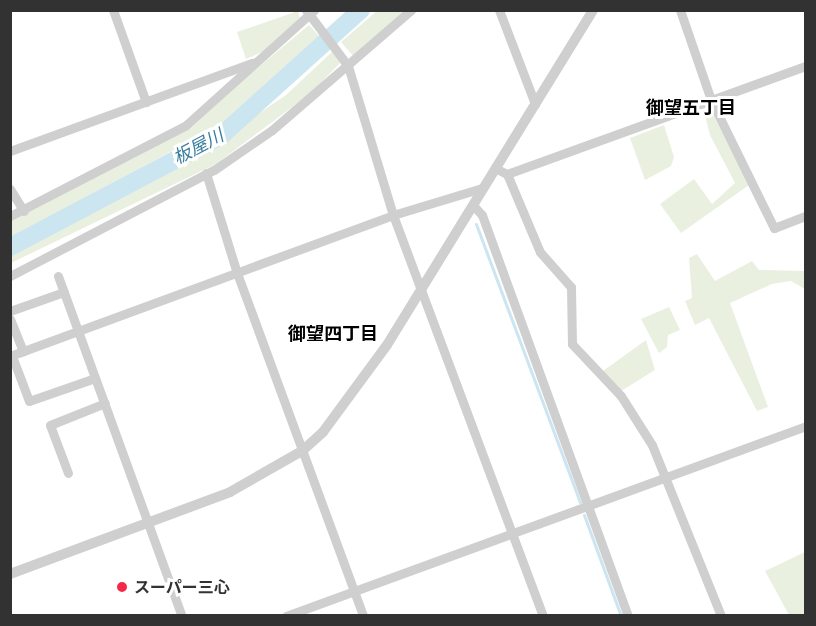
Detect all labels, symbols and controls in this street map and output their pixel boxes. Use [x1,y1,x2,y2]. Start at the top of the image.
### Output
district label: 御望五丁目 [646,96,736,118]
water label: 板屋川 [169,124,227,168]
district label: 御望四丁目 [288,322,378,344]
place label: スーパー三心 [134,577,230,597]
marker: スーパー三心 [115,580,129,594]

